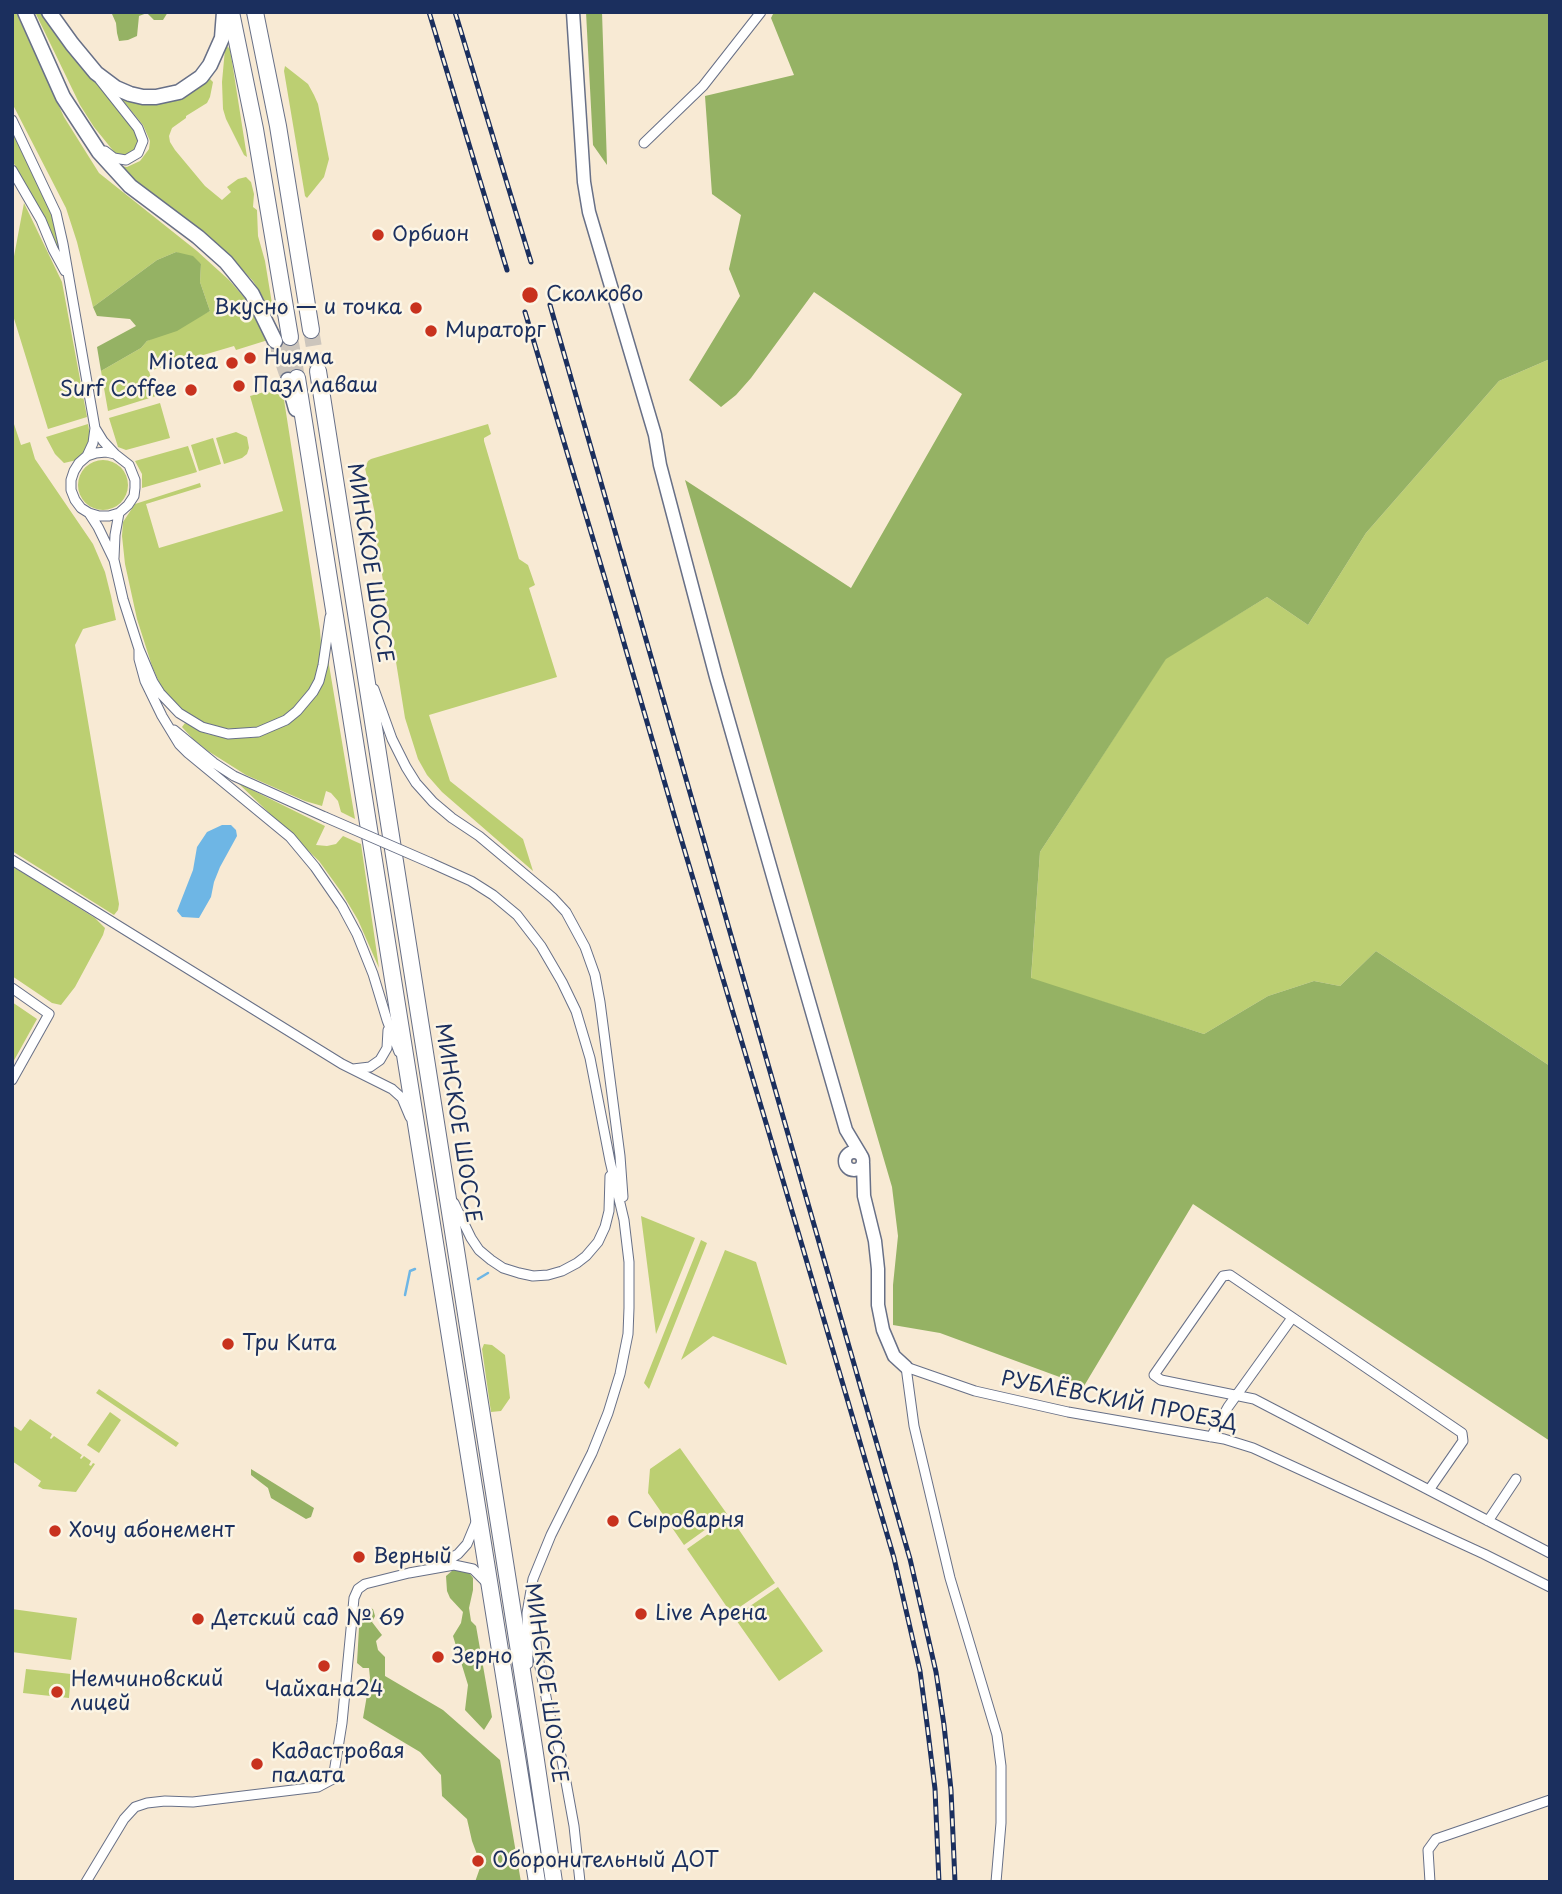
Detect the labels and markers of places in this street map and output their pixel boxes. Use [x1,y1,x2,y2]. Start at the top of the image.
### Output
place label: Орбион [392,222,469,248]
marker: Орбион [370,227,386,243]
place label: Сколково [546,282,643,308]
marker: Сколково [520,285,540,305]
place label: Вкусно — и точка [214,295,402,321]
marker: Вкусно — и точка [408,300,424,316]
place label: Мираторг [445,318,546,344]
marker: Мираторг [423,323,439,339]
place label: Нияма [264,345,333,371]
place label: Miotea [148,350,218,376]
marker: Нияма [242,350,258,366]
marker: Miotea [224,355,240,371]
place label: Пазл лаваш [253,373,378,399]
place label: Surf Coffee [60,377,177,403]
marker: Пазл лаваш [231,378,247,394]
marker: Surf Coffee [183,382,199,398]
place label: Три Кита [242,1331,336,1357]
marker: Три Кита [220,1336,236,1352]
place label: Сыроварня [627,1508,745,1534]
marker: Сыроварня [605,1513,621,1529]
place label: Хочу абонемент [69,1518,235,1544]
marker: Хочу абонемент [47,1523,63,1539]
place label: Верный [373,1544,452,1570]
marker: Верный [351,1549,367,1565]
place label: Live Арена [655,1601,767,1627]
place label: Детский сад № 69 [212,1606,405,1632]
marker: Live Арена [633,1606,649,1622]
marker: Детский сад № 69 [190,1611,206,1627]
place label: Зерно [452,1644,512,1670]
marker: Зерно [430,1649,446,1665]
marker: Чайхана24 [316,1658,332,1674]
place label: Немчиновский лицей [71,1667,223,1717]
place label: Чайхана24 [264,1677,384,1703]
marker: Немчиновский лицей [49,1684,65,1700]
place label: Кадастровая палата [271,1739,405,1789]
marker: Кадастровая палата [249,1756,265,1772]
place label: Оборонительный ДОТ [492,1848,719,1874]
marker: Оборонительный ДОТ [470,1853,486,1869]

